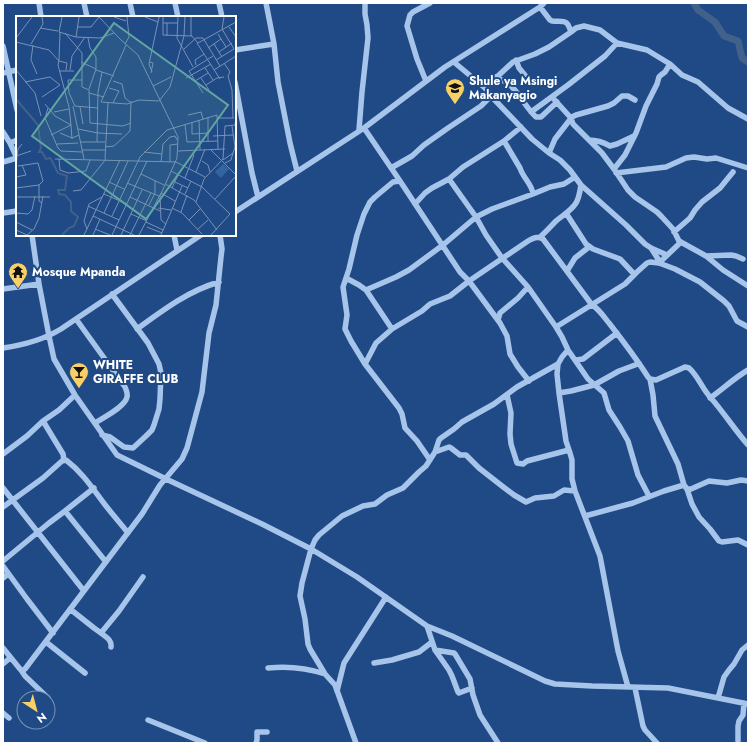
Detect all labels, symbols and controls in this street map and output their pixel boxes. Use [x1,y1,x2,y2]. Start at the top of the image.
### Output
inset map [16,16,236,236]
place label: Shule ya Msingi Makanyagio [469,72,557,104]
school or university icon: Shule ya Msingi Makanyagio [444,77,466,105]
temple icon: Mosque Mpanda [7,261,29,289]
place label: Mosque Mpanda [32,263,125,281]
place label: WHITE GIRAFFE CLUB [93,356,178,388]
bar icon: WHITE GIRAFFE CLUB [68,361,90,389]
north arrow [16,690,56,730]
text: N [34,709,50,727]

